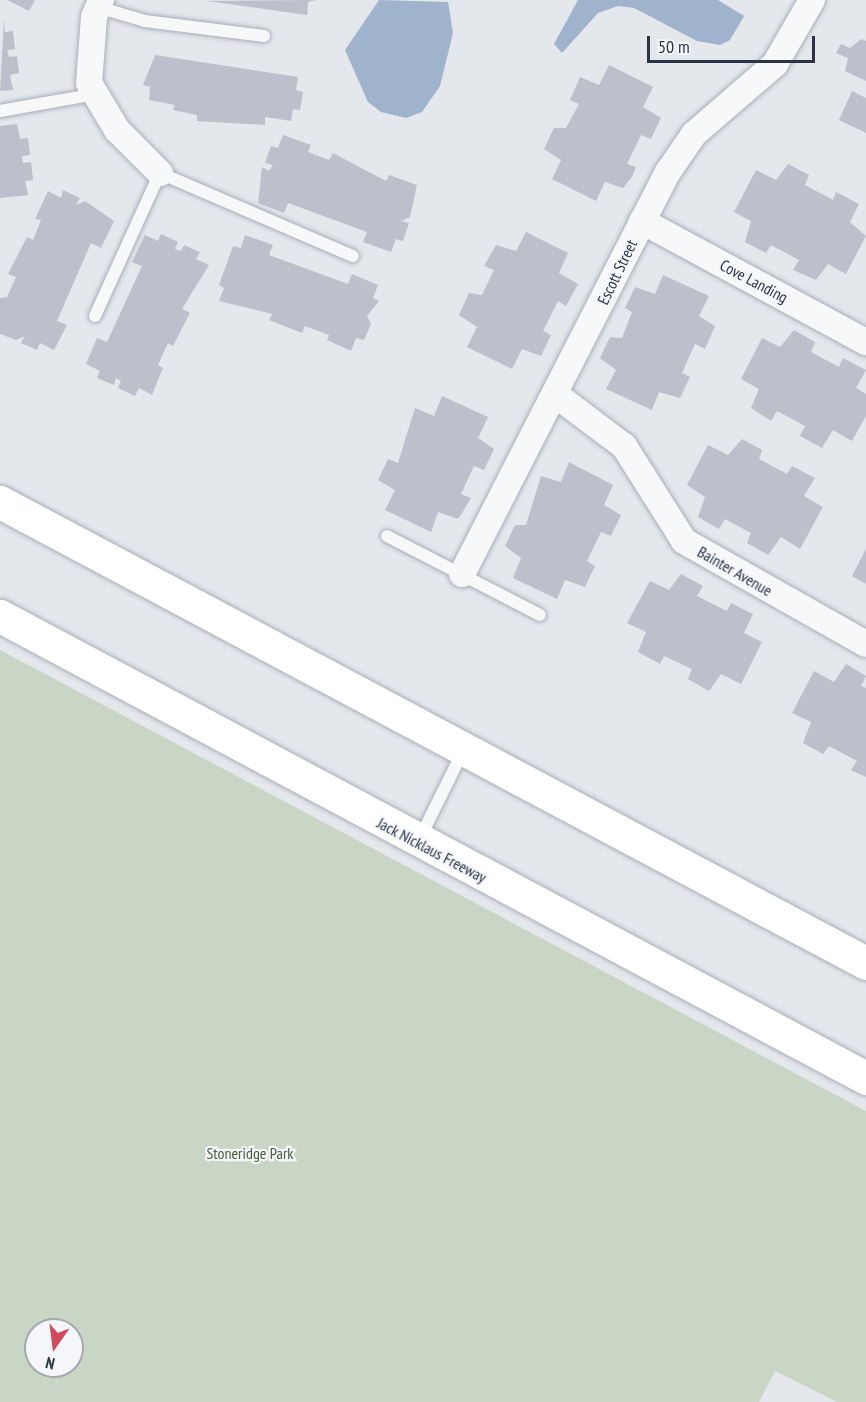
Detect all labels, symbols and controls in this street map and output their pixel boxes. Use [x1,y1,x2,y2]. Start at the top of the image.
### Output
scale bar [650,24,818,62]
text: 50 m [658,35,690,58]
street label: Escott Street [593,236,641,308]
street label: Cove Landing [717,255,791,307]
street label: Bainter Avenue [694,542,776,600]
street label: Jack Nicklaus Freeway [374,813,490,887]
park label: Stoneridge Park [206,1143,294,1163]
north arrow [24,1318,84,1378]
text: N [44,1353,57,1374]

